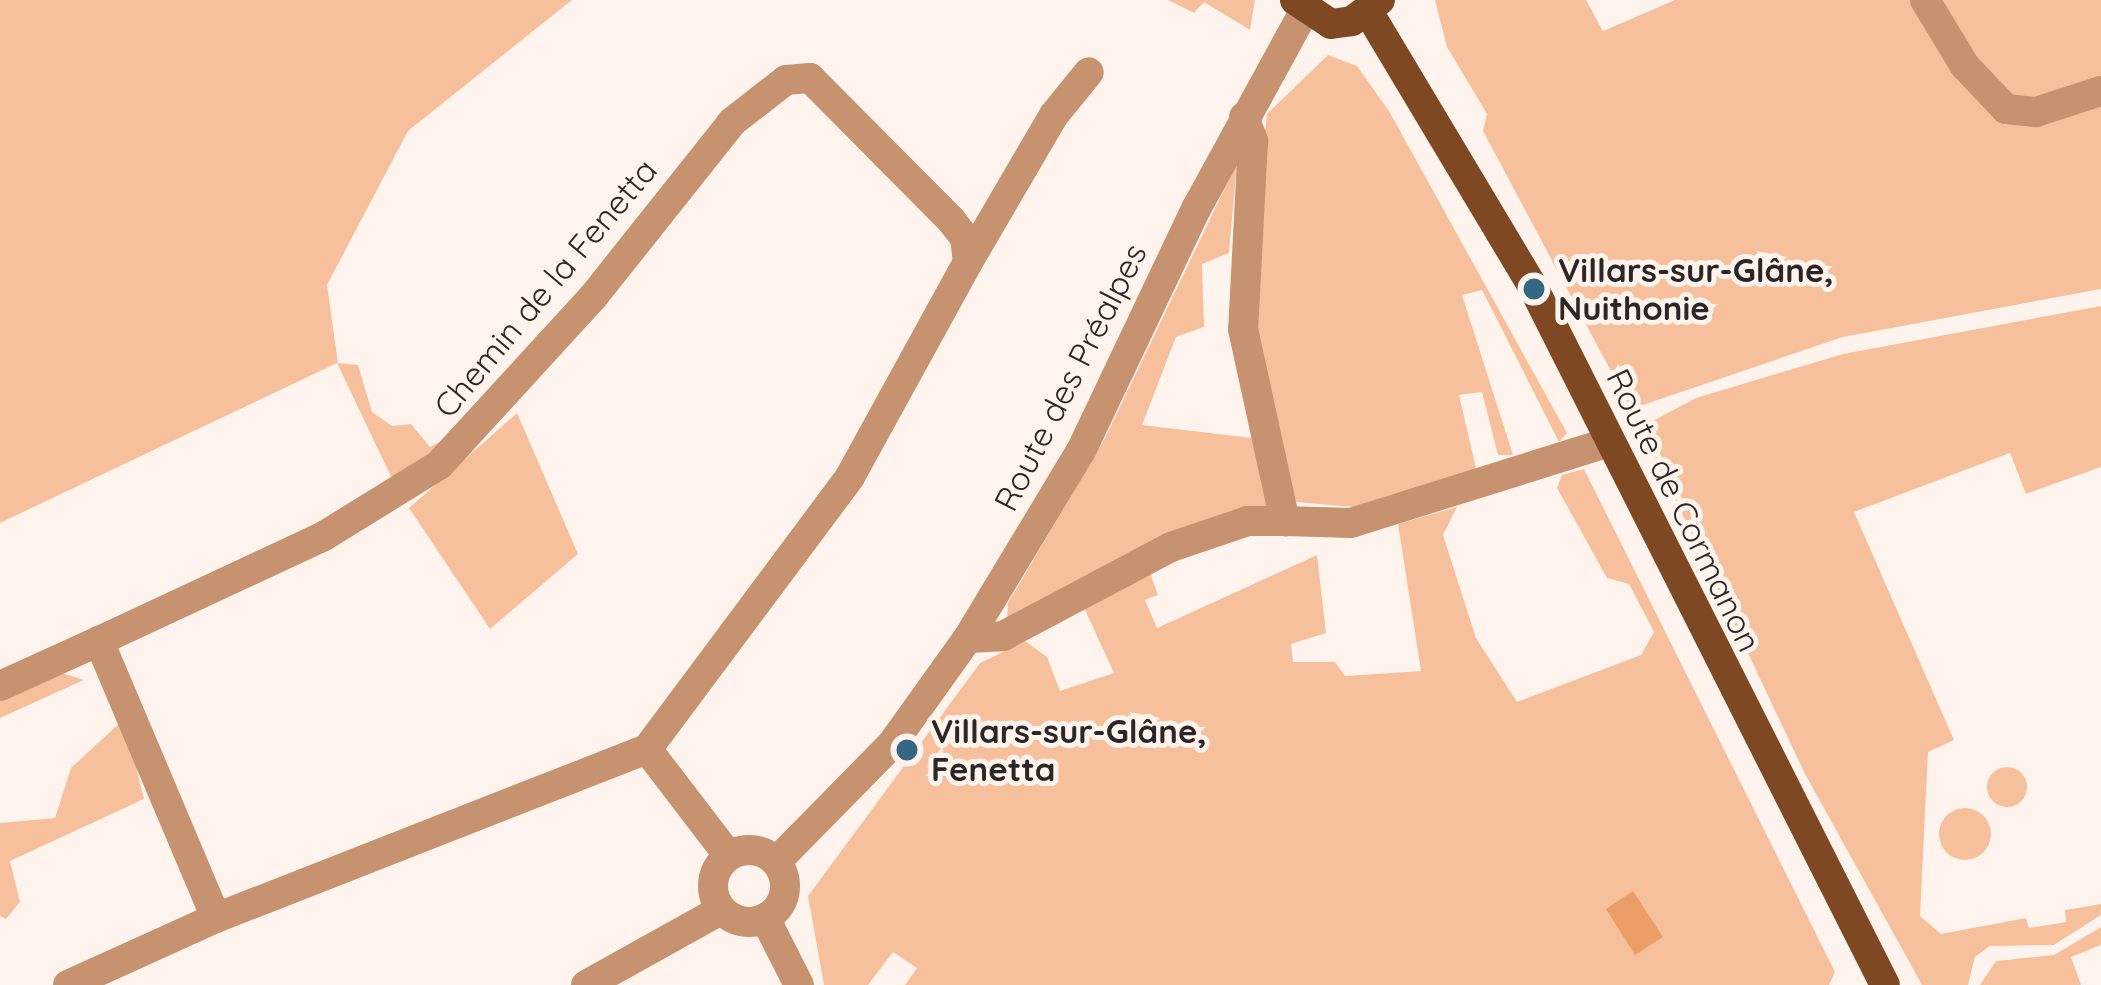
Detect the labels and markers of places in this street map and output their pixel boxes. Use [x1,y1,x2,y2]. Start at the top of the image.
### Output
place label: Villars-sur-Glâne, Nuithonie [1558,250,1833,328]
marker: Villars-sur-Glâne, Nuithonie [1521,276,1547,302]
place label: Villars-sur-Glâne, Fenetta [931,711,1206,789]
marker: Villars-sur-Glâne, Fenetta [894,737,920,763]

